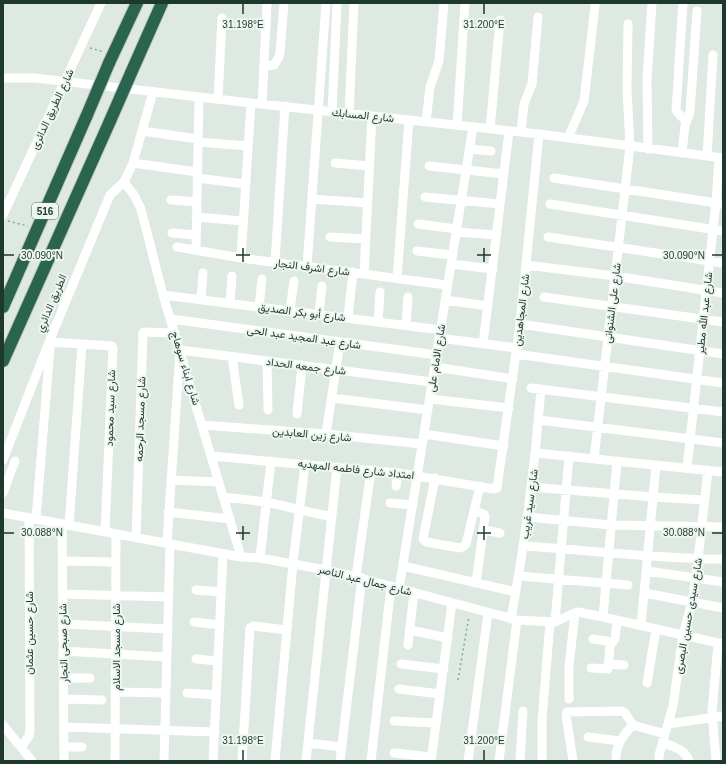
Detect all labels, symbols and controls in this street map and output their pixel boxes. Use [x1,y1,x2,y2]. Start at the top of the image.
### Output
text: 31.198°E [222,19,264,30]
text: 31.200°E [463,19,505,30]
street label: شارع الطريق الدائرى [28,67,78,152]
street label: شارع المسابك [331,106,395,126]
road number: 516 [32,203,58,219]
text: 30.090°N [21,250,63,261]
text: 30.090°N [663,250,705,261]
street label: شارع اشرف النجار [272,256,351,280]
street label: شارع على الشنوانى [601,262,625,344]
street label: شارع عبد الله مطير [694,271,716,356]
street label: الطريق الدائري [33,272,72,335]
street label: شارع المجاهدين [511,273,533,347]
street label: شارع أبو بكر الصديق [257,301,347,325]
street label: شارع عبد المجيد عبد الحى [246,323,362,353]
street label: شارع الامام على [425,323,449,393]
street label: شارع ابناء سوهاج [167,330,203,407]
street label: شارع جمعه الحداد [265,355,347,379]
street label: شارع سيد محمود [103,369,119,447]
street label: شارع مسجد الرحمه [133,376,149,462]
street label: شارع زين العابدين [272,425,352,445]
street label: امتداد شارع فاطمه المهديه [297,457,415,483]
street label: شارع سيد غريب [518,468,542,540]
text: 30.088°N [21,527,63,538]
text: 30.088°N [663,527,705,538]
street label: شارع سيدى حسين البصرى [672,557,706,675]
street label: شارع جمال عبد الناصر [315,562,413,599]
street label: شارع حسين عثمان [23,591,37,675]
street label: شارع صبحى النجار [56,603,72,684]
street label: شارع مسجد الاسلام [110,603,124,691]
text: 31.198°E [222,735,264,746]
text: 31.200°E [463,735,505,746]

